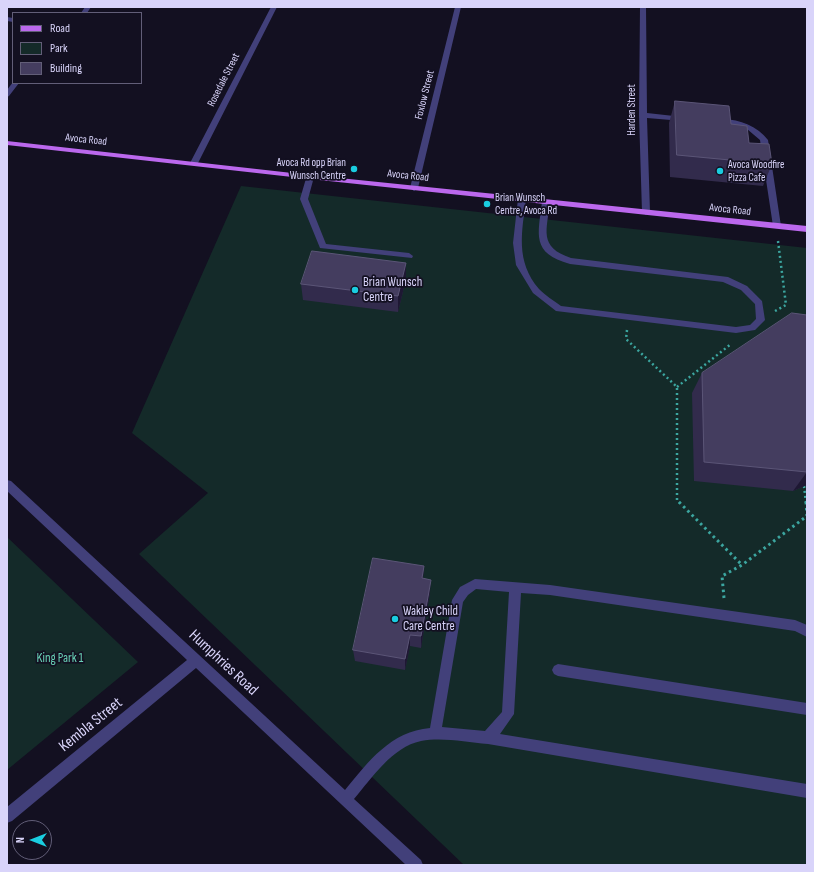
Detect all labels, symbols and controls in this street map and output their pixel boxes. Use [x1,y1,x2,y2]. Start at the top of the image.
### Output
legend [12,12,142,84]
text: Road [50,21,70,36]
text: Park [50,41,68,56]
street label: Rosedale Street [205,51,243,109]
text: Building [50,61,82,76]
street label: Foxlow Street [413,69,437,121]
street label: Harden Street [625,84,639,136]
street label: Avoca Road [64,131,108,149]
place label: Avoca Rd opp Brian Wunsch Centre [277,156,346,182]
place label: Avoca Woodfire Pizza Cafe [728,158,784,184]
marker: Avoca Rd opp Brian Wunsch Centre [349,164,359,174]
marker: Avoca Woodfire Pizza Cafe [715,166,725,176]
street label: Avoca Road [386,167,430,185]
place label: Brian Wunsch Centre, Avoca Rd [495,191,557,217]
marker: Brian Wunsch Centre, Avoca Rd [482,199,492,209]
street label: Avoca Road [708,201,752,219]
place label: Brian Wunsch Centre [363,275,422,306]
marker: Brian Wunsch Centre [350,285,360,295]
place label: Wakley Child Care Centre [403,604,458,635]
marker: Wakley Child Care Centre [390,614,400,624]
street label: Humphries Road [184,626,262,700]
park label: King Park 1 [37,651,83,667]
street label: Kembla Street [56,694,126,756]
north arrow [12,820,52,860]
text: N [14,837,27,843]

